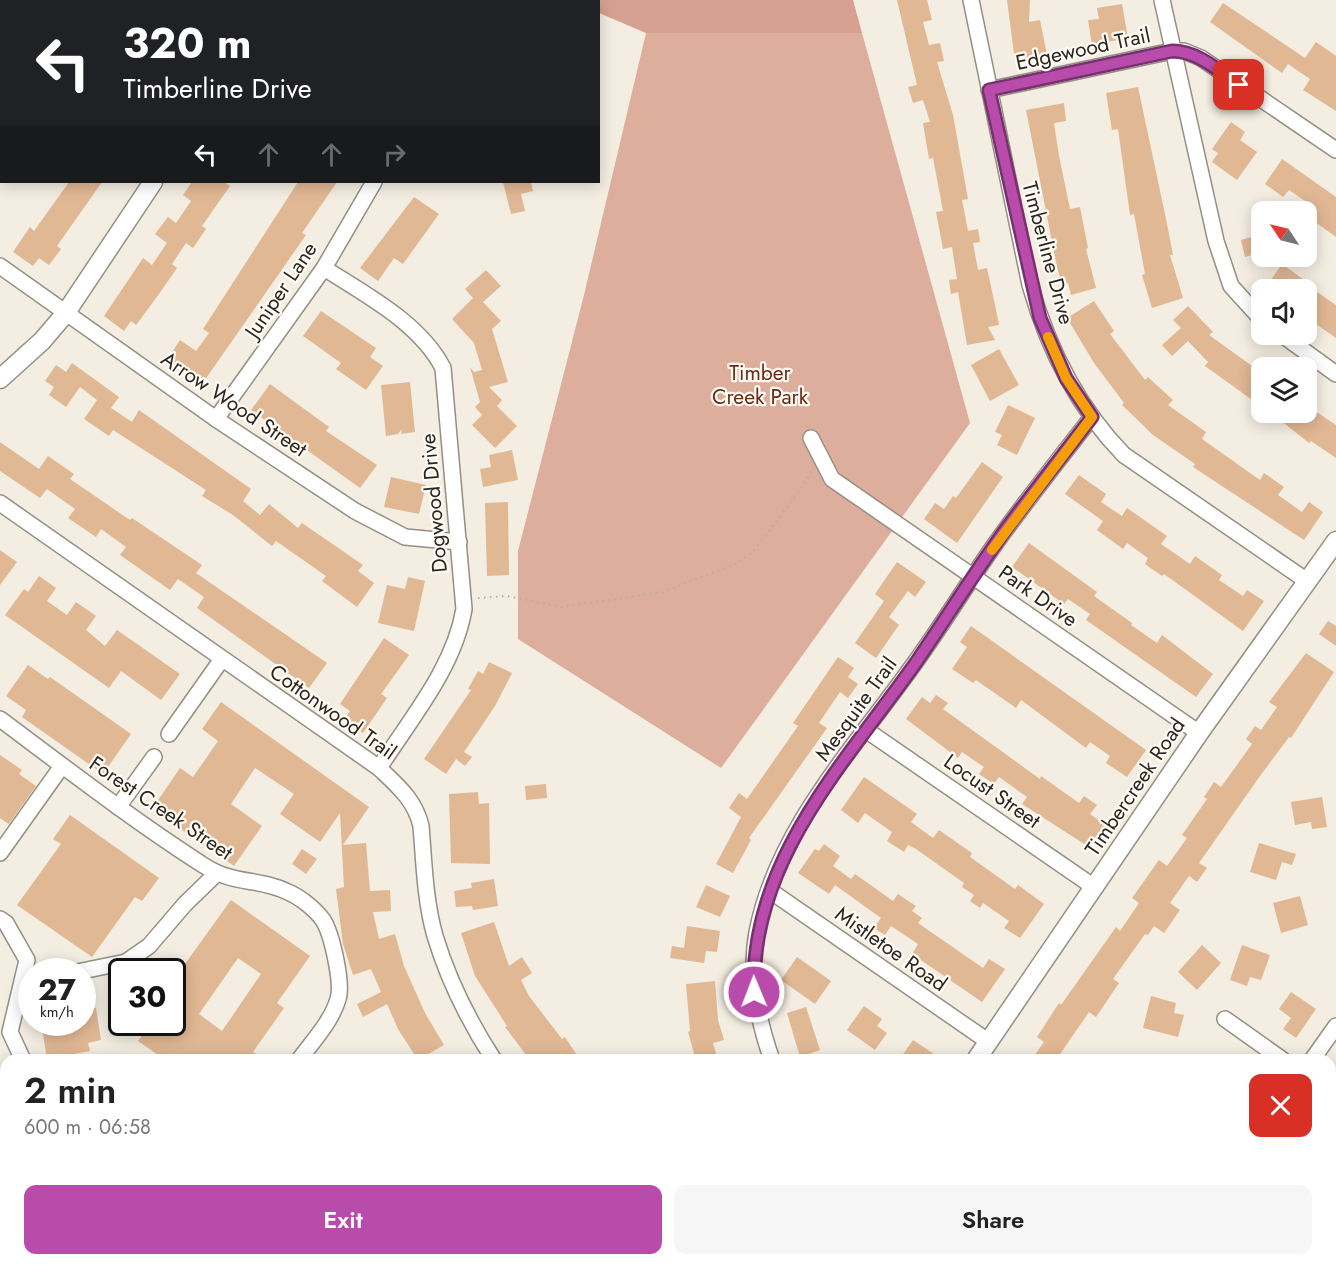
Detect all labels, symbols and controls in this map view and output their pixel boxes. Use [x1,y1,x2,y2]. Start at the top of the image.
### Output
text: 320 m [123,13,251,74]
street label: Edgewood Trail [1013,20,1153,78]
icon: left [24,24,102,102]
pin [1213,59,1264,110]
icon: arrive [1222,68,1255,101]
text: Timberline Drive [123,69,312,108]
icon: left [189,138,222,171]
icon: ahead [252,138,285,171]
icon: ahead [315,138,348,171]
icon: right [378,138,411,171]
street label: Timberline Drive [1015,178,1082,328]
north arrow [1251,201,1317,267]
map controls [1251,201,1317,423]
street label: Juniper Lane [236,236,324,347]
button: sound [1251,279,1317,345]
street label: Arrow Wood Street [155,344,313,464]
button: layers [1251,357,1317,423]
park label: Timber Creek Park [712,358,809,412]
street label: Dogwood Drive [413,432,455,574]
street label: Park Drive [992,558,1084,634]
street label: Mesquite Trail [808,651,904,767]
street label: Cottonwood Trail [263,657,403,767]
street label: Timbercreek Road [1078,712,1192,862]
street label: Locust Street [938,747,1046,835]
street label: Forest Creek Street [83,749,239,867]
street label: Mistletoe Road [829,899,953,999]
speed limit sign: 30 [108,958,186,1036]
position arrow [722,960,786,1024]
text: 27 [38,968,76,1011]
text: km/h [40,1001,74,1023]
text: 2 min [24,1064,116,1116]
button: close [1249,1074,1312,1137]
text: 600 m · 06:58 [24,1113,151,1142]
button: Exit [24,1185,662,1254]
button: Share [674,1185,1312,1254]

